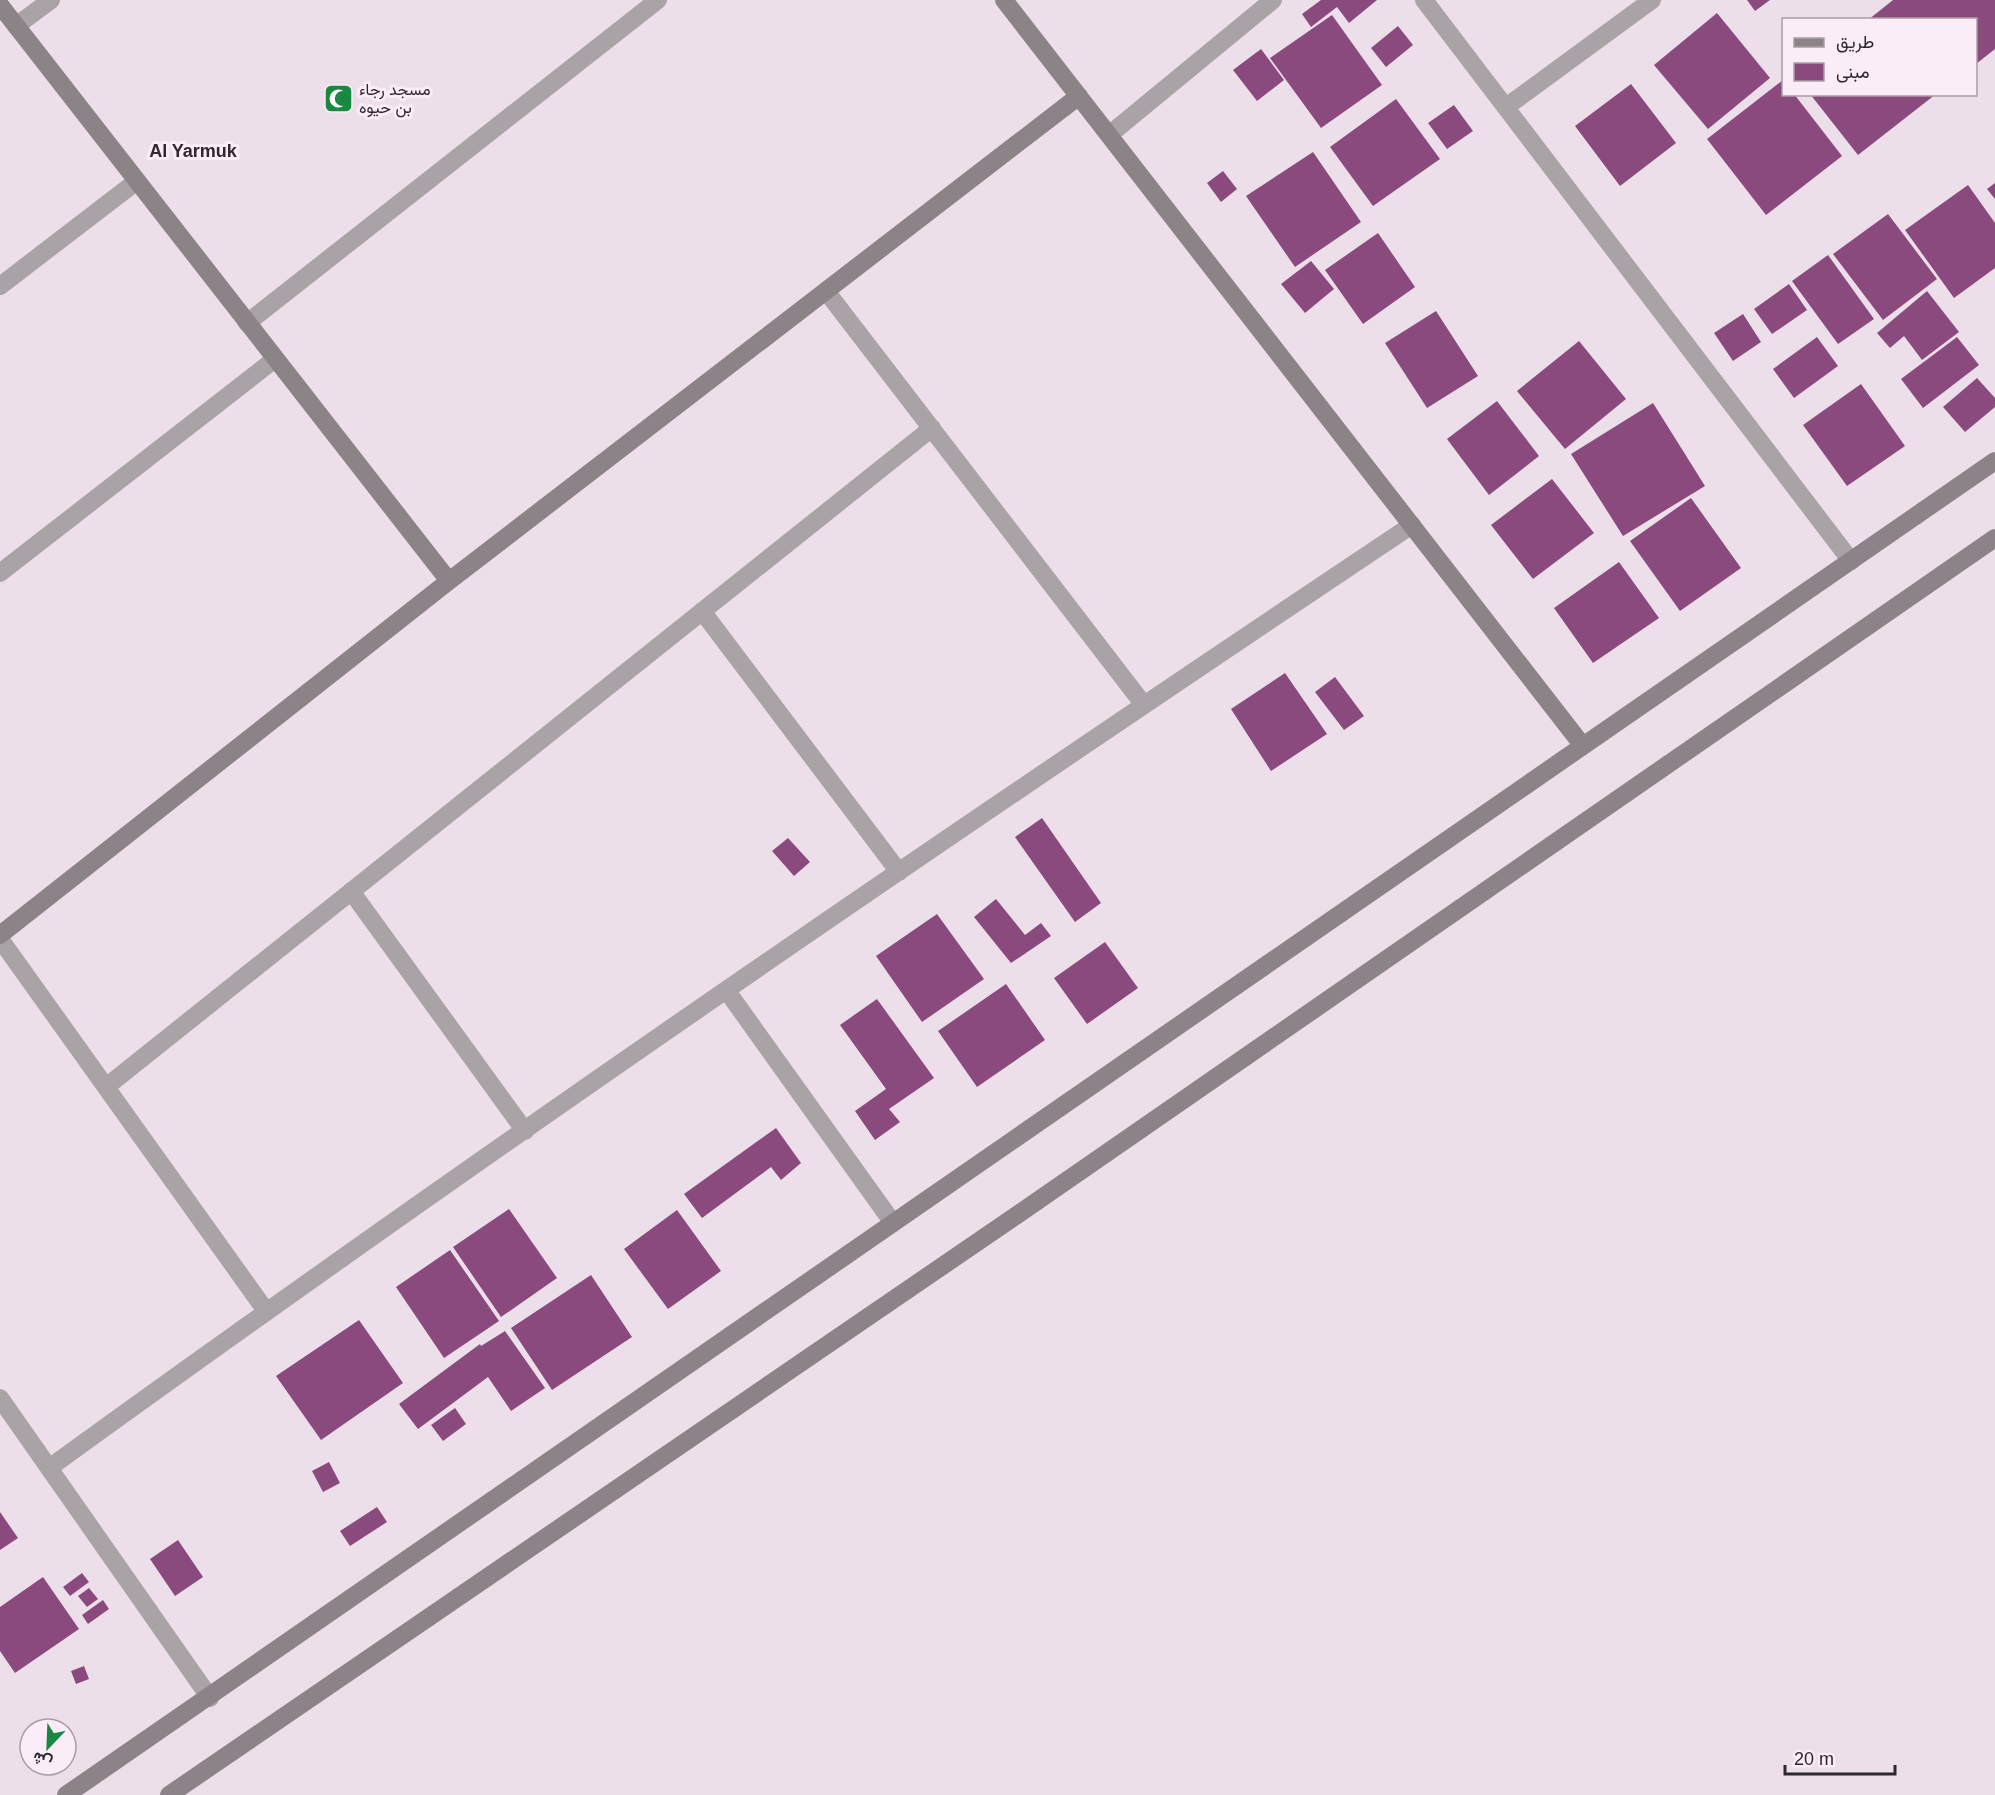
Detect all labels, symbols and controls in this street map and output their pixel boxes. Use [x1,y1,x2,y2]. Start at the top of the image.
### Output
legend [1782,18,1977,96]
text: طريق [1836,32,1874,53]
text: مبنى [1836,62,1870,83]
place label: مسجد رجاء بن حيوه [359,81,431,118]
mosque icon: مسجد رجاء بن حيوه [322,82,354,114]
district label: Al Yarmuk [149,141,238,161]
north arrow [18,1717,78,1777]
scale bar [1785,1738,1894,1776]
text: ش [30,1748,55,1772]
text: 20 m [1794,1749,1834,1769]

